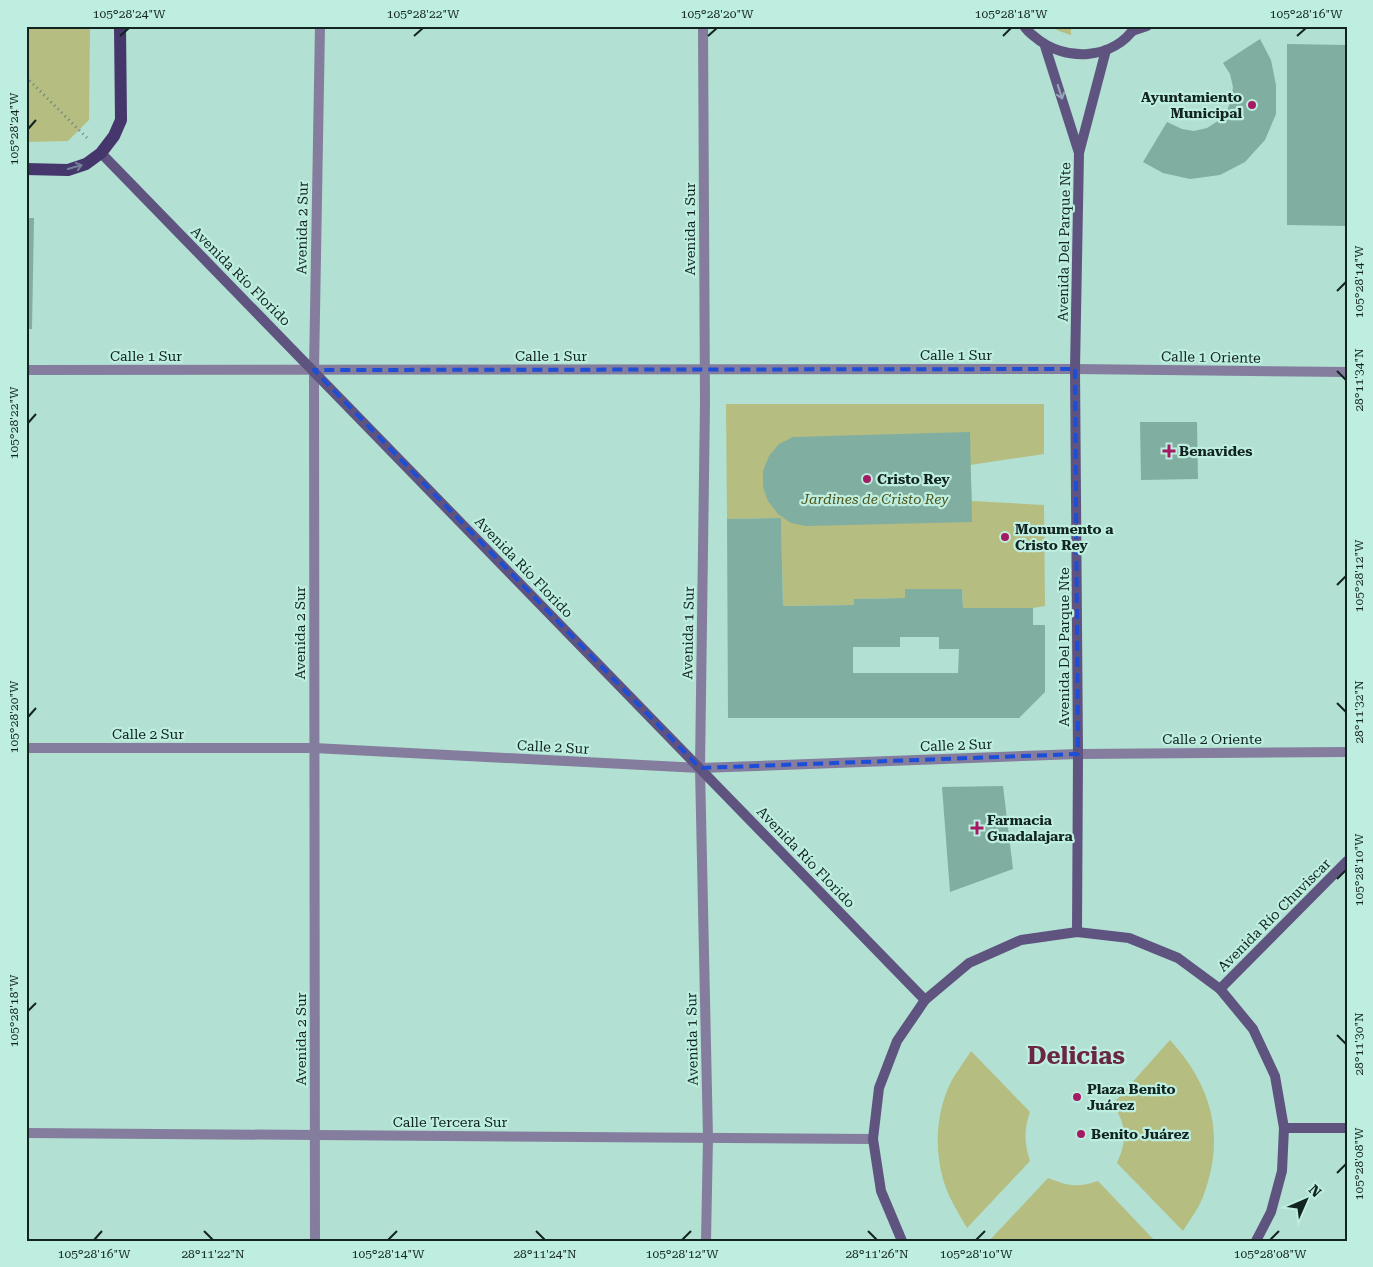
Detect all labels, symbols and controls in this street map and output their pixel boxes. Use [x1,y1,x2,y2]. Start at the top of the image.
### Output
text: 105°28'24"W [93,7,166,21]
text: 105°28'22"W [387,7,460,21]
text: 105°28'20"W [681,7,754,21]
text: 105°28'18"W [975,7,1048,21]
text: 105°28'16"W [1270,7,1343,21]
one-way arrow [1055,84,1065,100]
place label: Ayuntamiento Municipal [1141,89,1242,121]
text: 105°28'24"W [7,92,21,165]
marker: Ayuntamiento Municipal [1246,99,1258,111]
one-way arrow [66,162,82,172]
street label: Avenida Del Parque Nte [1055,162,1073,322]
street label: Avenida 2 Sur [293,181,311,275]
street label: Avenida 1 Sur [682,182,698,276]
street label: Avenida Río Florido [188,223,294,329]
text: 105°28'14"W [1352,245,1366,318]
street label: Calle 1 Sur [920,347,992,363]
street label: Calle 1 Sur [110,348,182,364]
street label: Calle 1 Sur [515,348,587,364]
street label: Calle 1 Oriente [1161,348,1261,366]
text: 28°11'34"N [1352,348,1366,412]
text: 105°28'22"W [7,386,21,459]
place label: Benavides [1179,443,1252,459]
marker: Benavides [1163,445,1175,457]
place label: Cristo Rey [877,471,950,487]
marker: Cristo Rey [861,473,873,485]
park label: Jardines de Cristo Rey [800,491,949,507]
street label: Avenida Río Florido [472,513,576,621]
place label: Monumento a Cristo Rey [1015,521,1114,553]
marker: Monumento a Cristo Rey [999,531,1011,543]
text: 105°28'12"W [1352,539,1366,612]
street label: Avenida Del Parque Nte [1056,567,1072,727]
street label: Avenida 2 Sur [292,586,308,680]
street label: Avenida 1 Sur [679,586,697,680]
text: 105°28'20"W [7,680,21,753]
text: 28°11'32"N [1352,680,1366,744]
street label: Calle 2 Sur [112,726,184,742]
street label: Calle 2 Oriente [1162,731,1262,747]
street label: Calle 2 Sur [920,736,993,754]
street label: Calle 2 Sur [517,737,590,757]
street label: Avenida Río Florido [754,803,858,911]
place label: Farmacia Guadalajara [987,812,1074,844]
marker: Farmacia Guadalajara [971,822,983,834]
text: 105°28'10"W [1352,833,1366,906]
street label: Avenida Río Chuviscar [1214,855,1334,975]
text: 105°28'18"W [7,974,21,1047]
street label: Avenida 2 Sur [293,992,309,1086]
street label: Avenida 1 Sur [683,992,701,1086]
text: 28°11'30"N [1352,1012,1366,1076]
district label: Delicias [1027,1042,1125,1070]
place label: Plaza Benito Juárez [1087,1081,1176,1113]
marker: Plaza Benito Juárez [1071,1091,1083,1103]
street label: Calle Tercera Sur [393,1114,508,1130]
place label: Benito Juárez [1091,1126,1189,1142]
text: 105°28'08"W [1352,1127,1366,1200]
marker: Benito Juárez [1075,1128,1087,1140]
north arrow [1280,1174,1330,1224]
text: N [1306,1181,1325,1200]
text: 105°28'16"W [58,1247,131,1261]
text: 28°11'22"N [181,1247,245,1261]
text: 105°28'14"W [352,1247,425,1261]
text: 28°11'24"N [513,1247,577,1261]
text: 105°28'12"W [646,1247,719,1261]
text: 28°11'26"N [845,1247,909,1261]
text: 105°28'10"W [940,1247,1013,1261]
text: 105°28'08"W [1234,1247,1307,1261]

